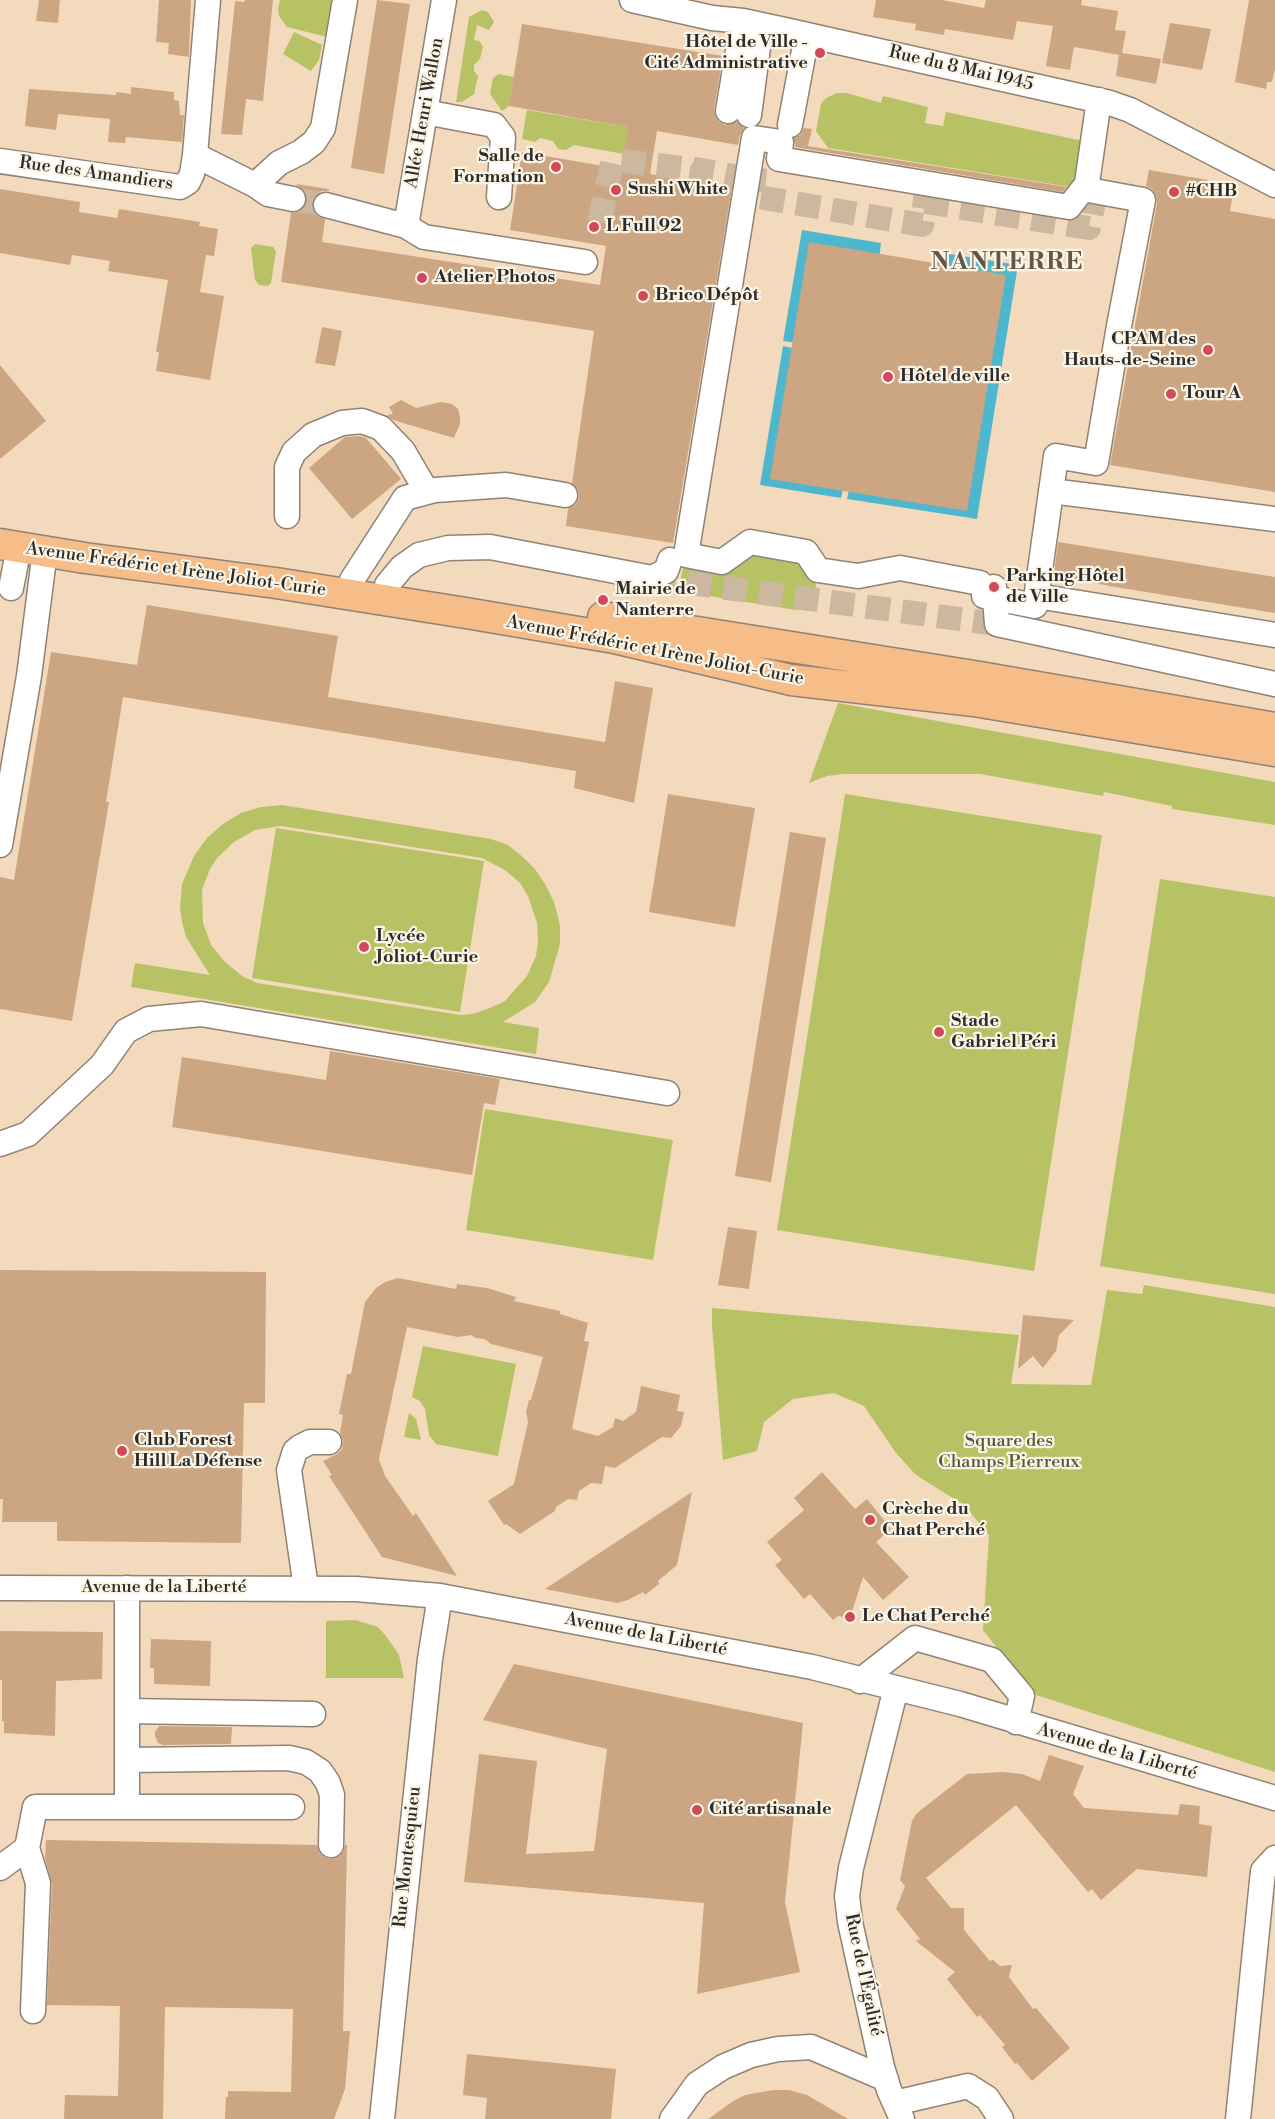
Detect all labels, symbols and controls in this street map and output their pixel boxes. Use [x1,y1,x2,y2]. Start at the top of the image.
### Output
place label: Hôtel de Ville - Cité Administrative [644,32,808,74]
street label: Allée Henri Wallon [401,36,449,190]
street label: Rue du 8 Mai 1945 [887,42,1035,96]
marker: Hôtel de Ville - Cité Administrative [813,46,827,60]
place label: Salle de Formation [453,146,544,188]
street label: Rue des Amandiers [18,153,174,195]
marker: Salle de Formation [549,160,563,174]
place label: Sushi White [628,179,728,201]
place label: #CHB [1186,181,1237,203]
marker: Sushi White [609,183,623,197]
marker: #CHB [1167,185,1181,199]
place label: L Full 92 [606,216,681,238]
marker: L Full 92 [587,220,601,234]
district label: NANTERRE [930,249,1084,277]
place label: Atelier Photos [434,267,555,289]
marker: Atelier Photos [415,271,429,285]
place label: Brico Dépôt [655,285,759,307]
marker: Brico Dépôt [636,289,650,303]
place label: CPAM des Hauts-de-Seine [1064,329,1196,372]
marker: CPAM des Hauts-de-Seine [1201,343,1215,357]
place label: Hôtel de ville [900,366,1010,388]
marker: Hôtel de ville [881,370,895,384]
place label: Tour A [1183,383,1241,405]
marker: Tour A [1164,387,1178,401]
street label: Avenue Frédéric et Irène Joliot-Curie [25,538,327,602]
place label: Parking Hôtel de Ville [1006,566,1125,608]
place label: Mairie de Nanterre [615,579,696,622]
marker: Parking Hôtel de Ville [987,580,1001,594]
marker: Mairie de Nanterre [596,593,610,607]
street label: Avenue Frédéric et Irène Joliot-Curie [504,612,806,690]
place label: Lycée Joliot-Curie [376,926,478,968]
marker: Lycée Joliot-Curie [357,940,371,954]
place label: Stade Gabriel Péri [951,1011,1056,1054]
marker: Stade Gabriel Péri [932,1025,946,1039]
place label: Club Forest Hill La Défense [134,1430,262,1472]
park label: Square des Champs Pierreux [938,1431,1080,1474]
marker: Club Forest Hill La Défense [115,1444,129,1458]
place label: Crèche du Chat Perché [882,1499,985,1541]
marker: Crèche du Chat Perché [863,1513,877,1527]
street label: Avenue de la Liberté [81,1577,247,1599]
place label: Le Chat Perché [862,1606,990,1628]
street label: Avenue de la Liberté [563,1609,729,1661]
marker: Le Chat Perché [843,1610,857,1624]
street label: Avenue de la Liberté [1035,1719,1199,1785]
street label: Rue Montesquieu [390,1785,426,1929]
place label: Cité artisanale [709,1799,832,1821]
marker: Cité artisanale [690,1803,704,1817]
street label: Rue de l'Égalité [839,1912,887,2038]

